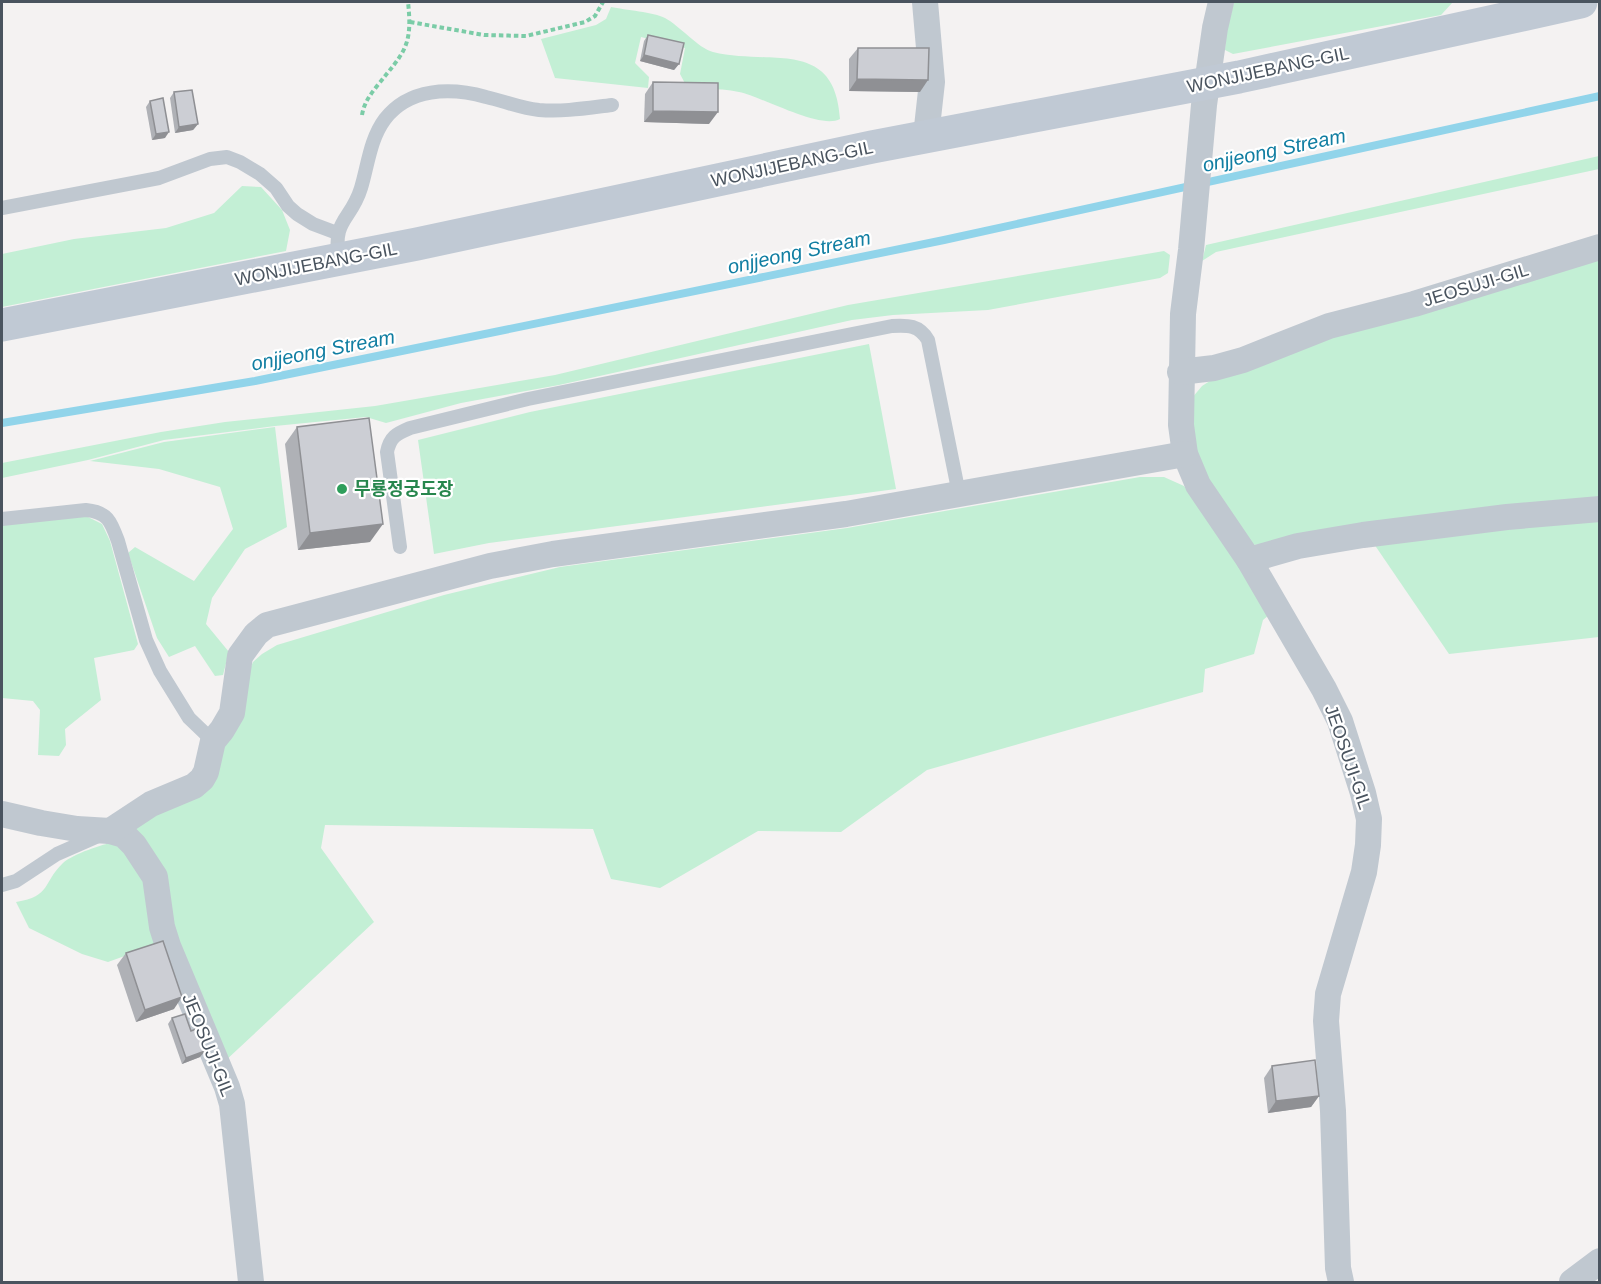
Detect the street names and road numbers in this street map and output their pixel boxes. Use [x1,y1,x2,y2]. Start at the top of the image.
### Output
street label: WONJIJEBANG-GIL [1185,43,1351,97]
street label: WONJIJEBANG-GIL [709,137,875,191]
street label: WONJIJEBANG-GIL [233,238,399,290]
street label: JEOSUJI-GIL [1421,259,1531,311]
street label: JEOSUJI-GIL [1321,702,1375,812]
street label: JEOSUJI-GIL [178,991,238,1099]

